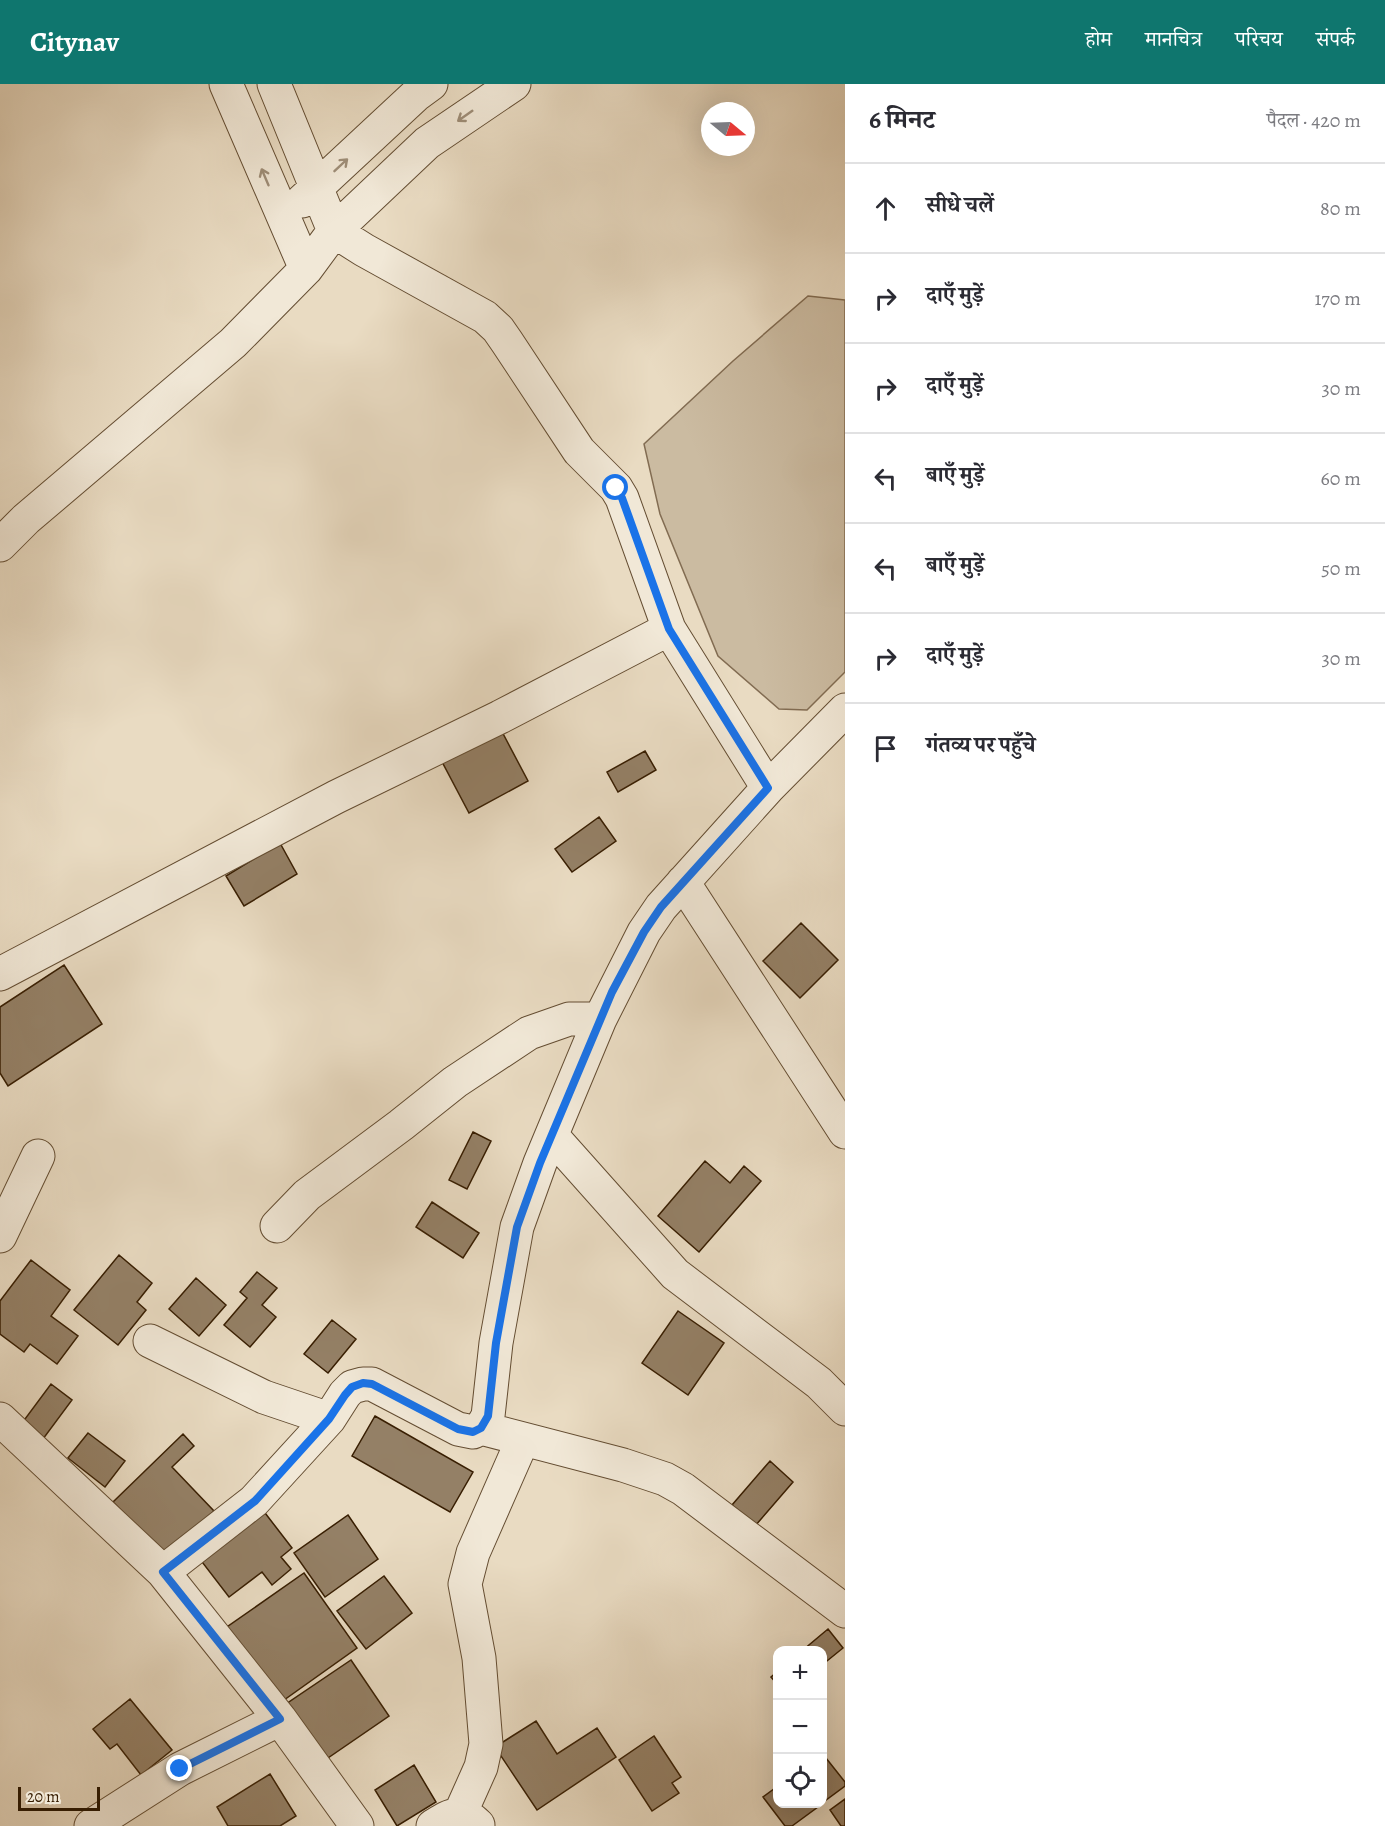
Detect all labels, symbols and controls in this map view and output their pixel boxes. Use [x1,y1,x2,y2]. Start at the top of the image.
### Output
text: Citynav [30,23,119,61]
text: होम [1085,25,1112,53]
text: मानचित्र [1145,25,1202,53]
text: परिचय [1235,25,1283,53]
text: संपर्क [1316,25,1355,53]
north arrow [701,102,755,156]
text: 6 मिनट [869,102,935,137]
text: पैदल · 420 m [1267,107,1361,134]
one-way arrow [457,110,474,122]
one-way arrow [333,158,348,172]
one-way arrow [259,168,270,187]
text: सीधे चलें [926,190,994,220]
icon: ahead [869,192,902,225]
text: 80 m [1320,195,1361,222]
text: दाएँ मुड़ें [926,280,984,310]
icon: right [869,282,902,315]
text: 170 m [1315,285,1361,312]
text: दाएँ मुड़ें [926,370,984,400]
icon: right [869,372,902,405]
text: 30 m [1321,375,1361,402]
text: बाएँ मुड़ें [926,460,984,490]
icon: left [869,462,902,495]
text: 60 m [1321,465,1361,492]
route start [602,474,628,500]
text: बाएँ मुड़ें [926,550,984,580]
icon: left [869,552,902,585]
text: 50 m [1321,555,1361,582]
text: दाएँ मुड़ें [926,640,984,670]
icon: right [869,642,902,675]
text: 30 m [1321,645,1361,672]
text: गंतव्य पर पहुँचे [926,730,1035,760]
icon: arrive [869,732,902,765]
map controls [773,1646,827,1808]
button: + [773,1646,827,1700]
button: − [773,1700,827,1754]
button: locate [773,1754,827,1808]
route end [166,1755,192,1781]
scale bar [18,1784,100,1812]
text: 20 m [27,1786,60,1808]

